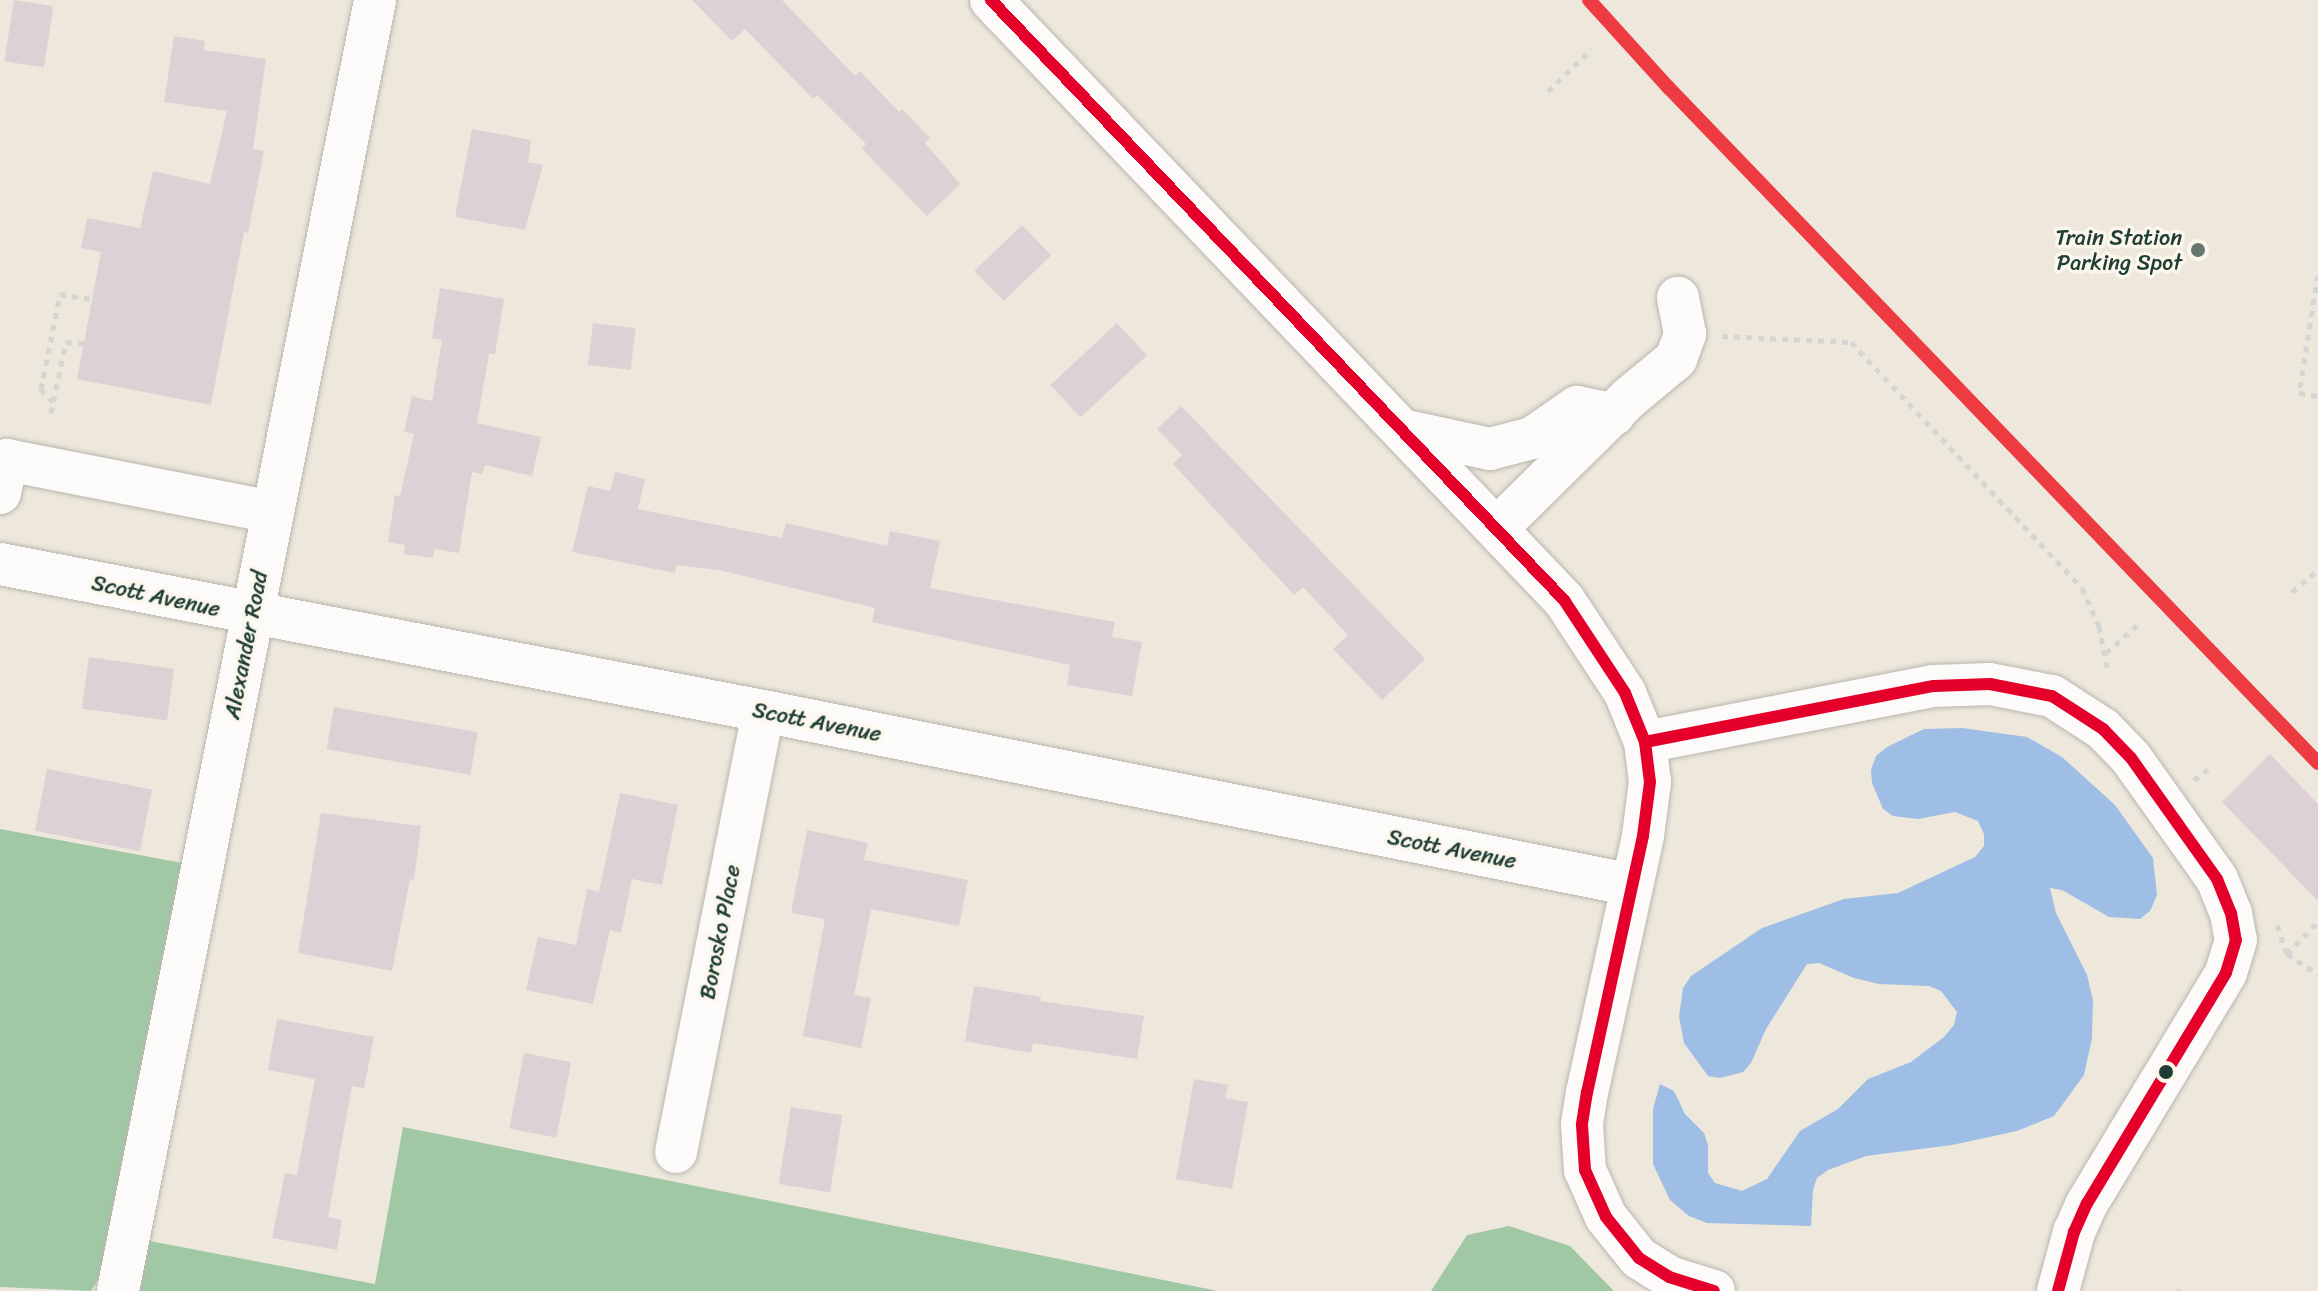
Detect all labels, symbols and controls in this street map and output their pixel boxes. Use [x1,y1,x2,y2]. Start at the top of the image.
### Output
place label: Train Station Parking Spot [2055,224,2182,276]
marker: Train Station Parking Spot [2189,241,2207,259]
street label: Alexander Road [219,569,273,721]
street label: Scott Avenue [90,570,222,622]
street label: Scott Avenue [751,697,883,747]
street label: Scott Avenue [1386,824,1518,874]
street label: Borosko Place [694,862,746,1002]
unlabelled marker [2158,1064,2174,1080]

